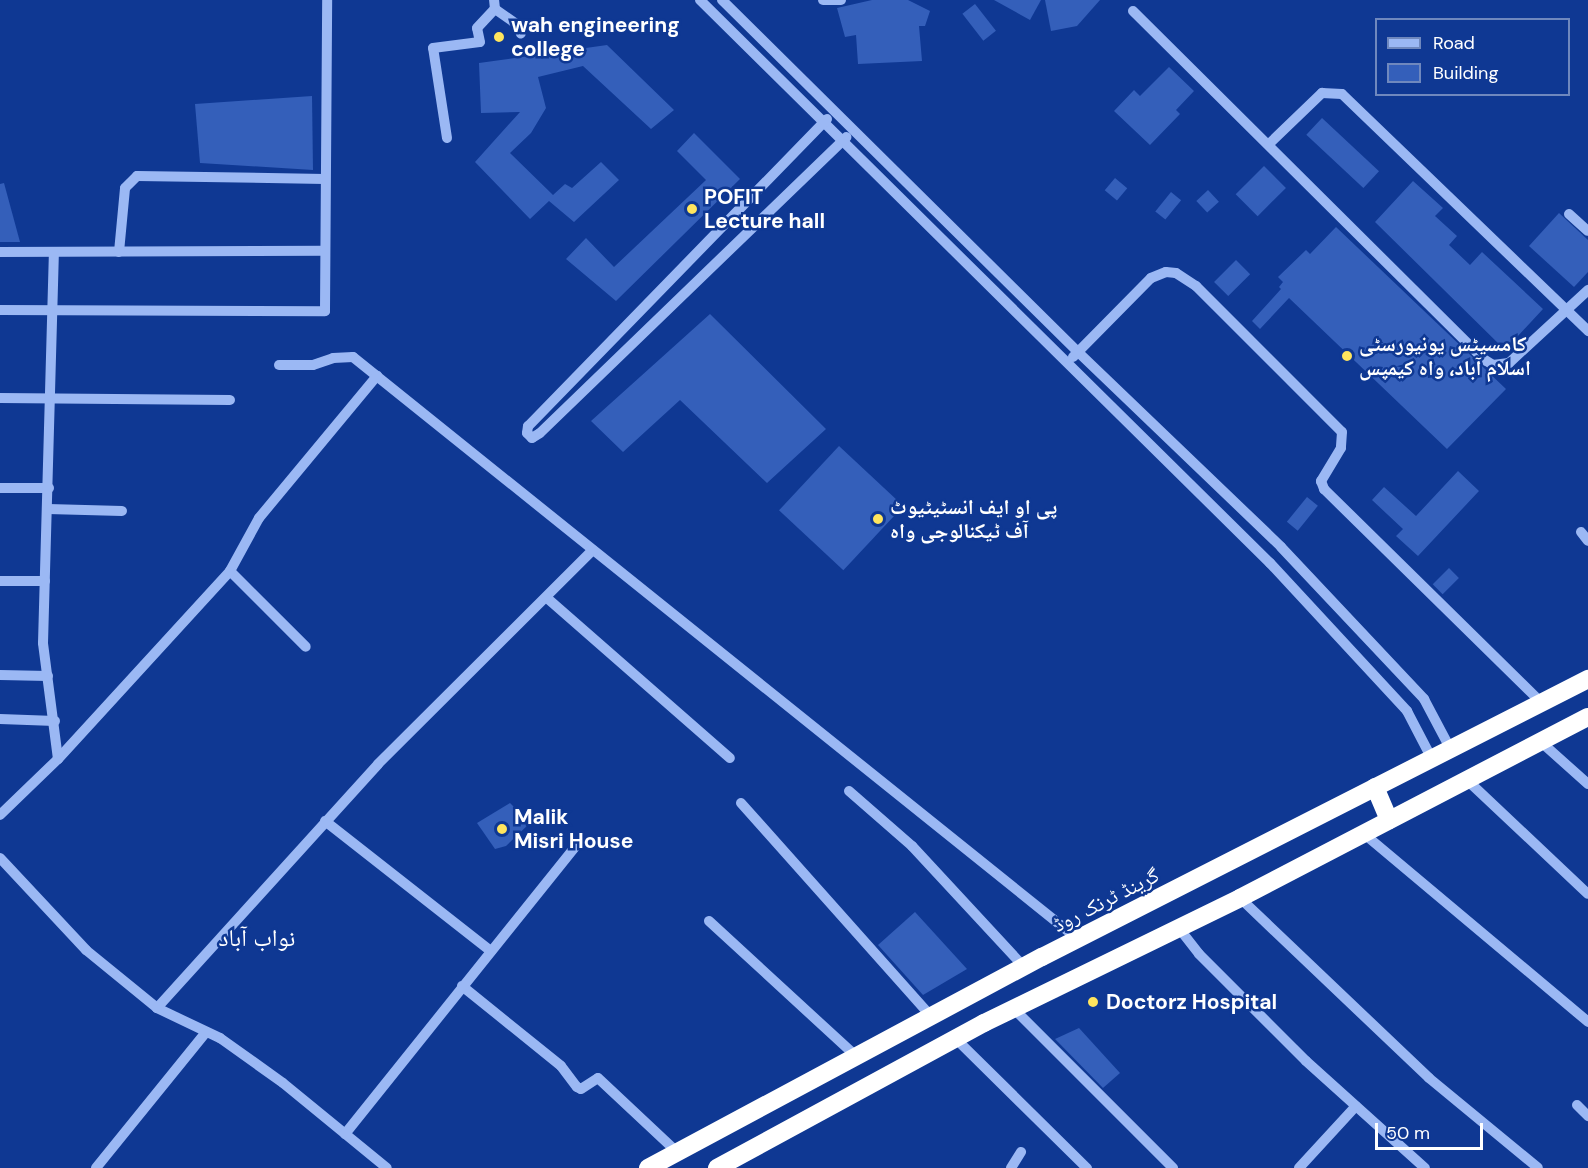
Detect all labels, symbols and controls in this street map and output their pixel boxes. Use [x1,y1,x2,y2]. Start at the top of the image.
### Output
place label: wah engineering college [511,12,680,62]
legend [1375,18,1570,96]
marker: wah engineering college [492,30,506,44]
text: Road [1433,31,1475,55]
text: Building [1433,61,1498,85]
place label: POFIT Lecture hall [704,184,825,234]
marker: POFIT Lecture hall [685,202,699,216]
place label: کامسیٹس یونیورسٹی اسلام آباد، واہ کیمپس [1359,331,1531,381]
marker: کامسیٹس یونیورسٹی اسلام آباد، واہ کیمپس [1340,349,1354,363]
place label: پی او ایف انسٹیٹیوٹ آف ٹیکنالوجی واہ [890,494,1057,544]
marker: پی او ایف انسٹیٹیوٹ آف ٹیکنالوجی واہ [871,512,885,526]
place label: Malik Misri House [514,804,633,854]
marker: Malik Misri House [495,822,509,836]
street label: گرینڈ ٹرنک روڈ [1049,862,1163,938]
district label: نواب آباد [219,924,295,952]
place label: Doctorz Hospital [1106,989,1277,1015]
marker: Doctorz Hospital [1084,993,1102,1011]
scale bar [1378,1111,1486,1149]
text: 50 m [1386,1121,1430,1145]

